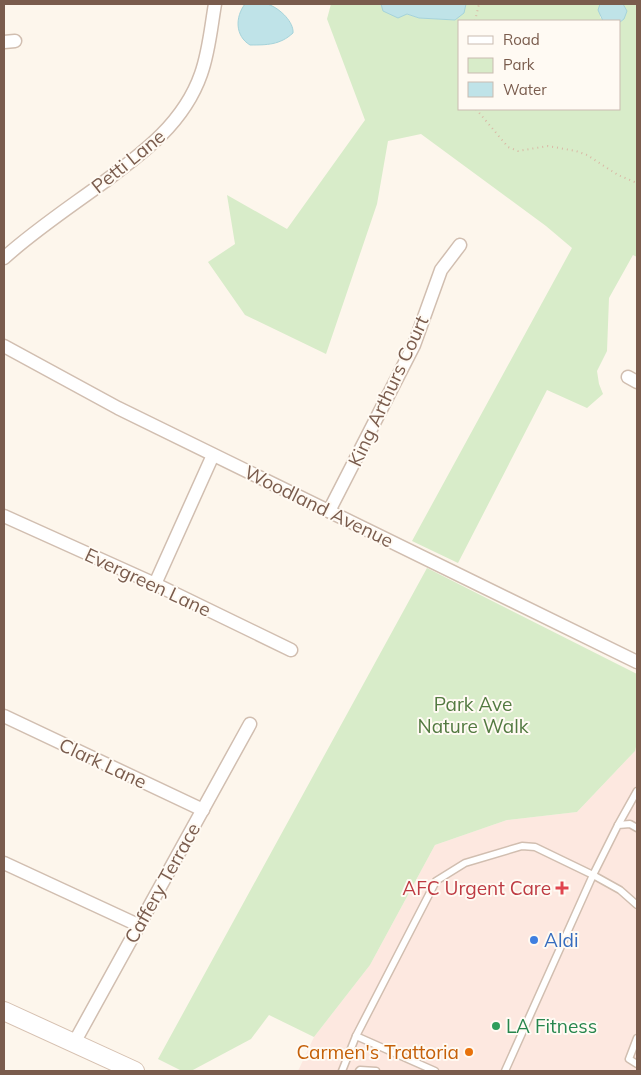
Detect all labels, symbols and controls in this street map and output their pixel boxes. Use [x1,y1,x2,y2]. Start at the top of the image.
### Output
legend [458,20,621,110]
text: Road [503,30,540,49]
text: Park [503,55,535,74]
text: Water [503,80,547,99]
street label: Petti Lane [86,124,170,198]
street label: King Arthurs Court [343,311,434,470]
street label: Woodland Avenue [241,460,397,552]
street label: Evergreen Lane [81,542,215,622]
park label: Park Ave Nature Walk [417,692,529,738]
street label: Clark Lane [55,732,151,794]
street label: Caffery Terrace [119,818,205,948]
place label: AFC Urgent Care [402,876,551,900]
marker: AFC Urgent Care [555,881,569,895]
place label: Aldi [544,928,578,952]
marker: Aldi [528,934,540,946]
place label: LA Fitness [506,1014,597,1038]
marker: LA Fitness [490,1020,502,1032]
place label: Carmen's Trattoria [296,1040,459,1064]
marker: Carmen's Trattoria [463,1046,475,1058]

